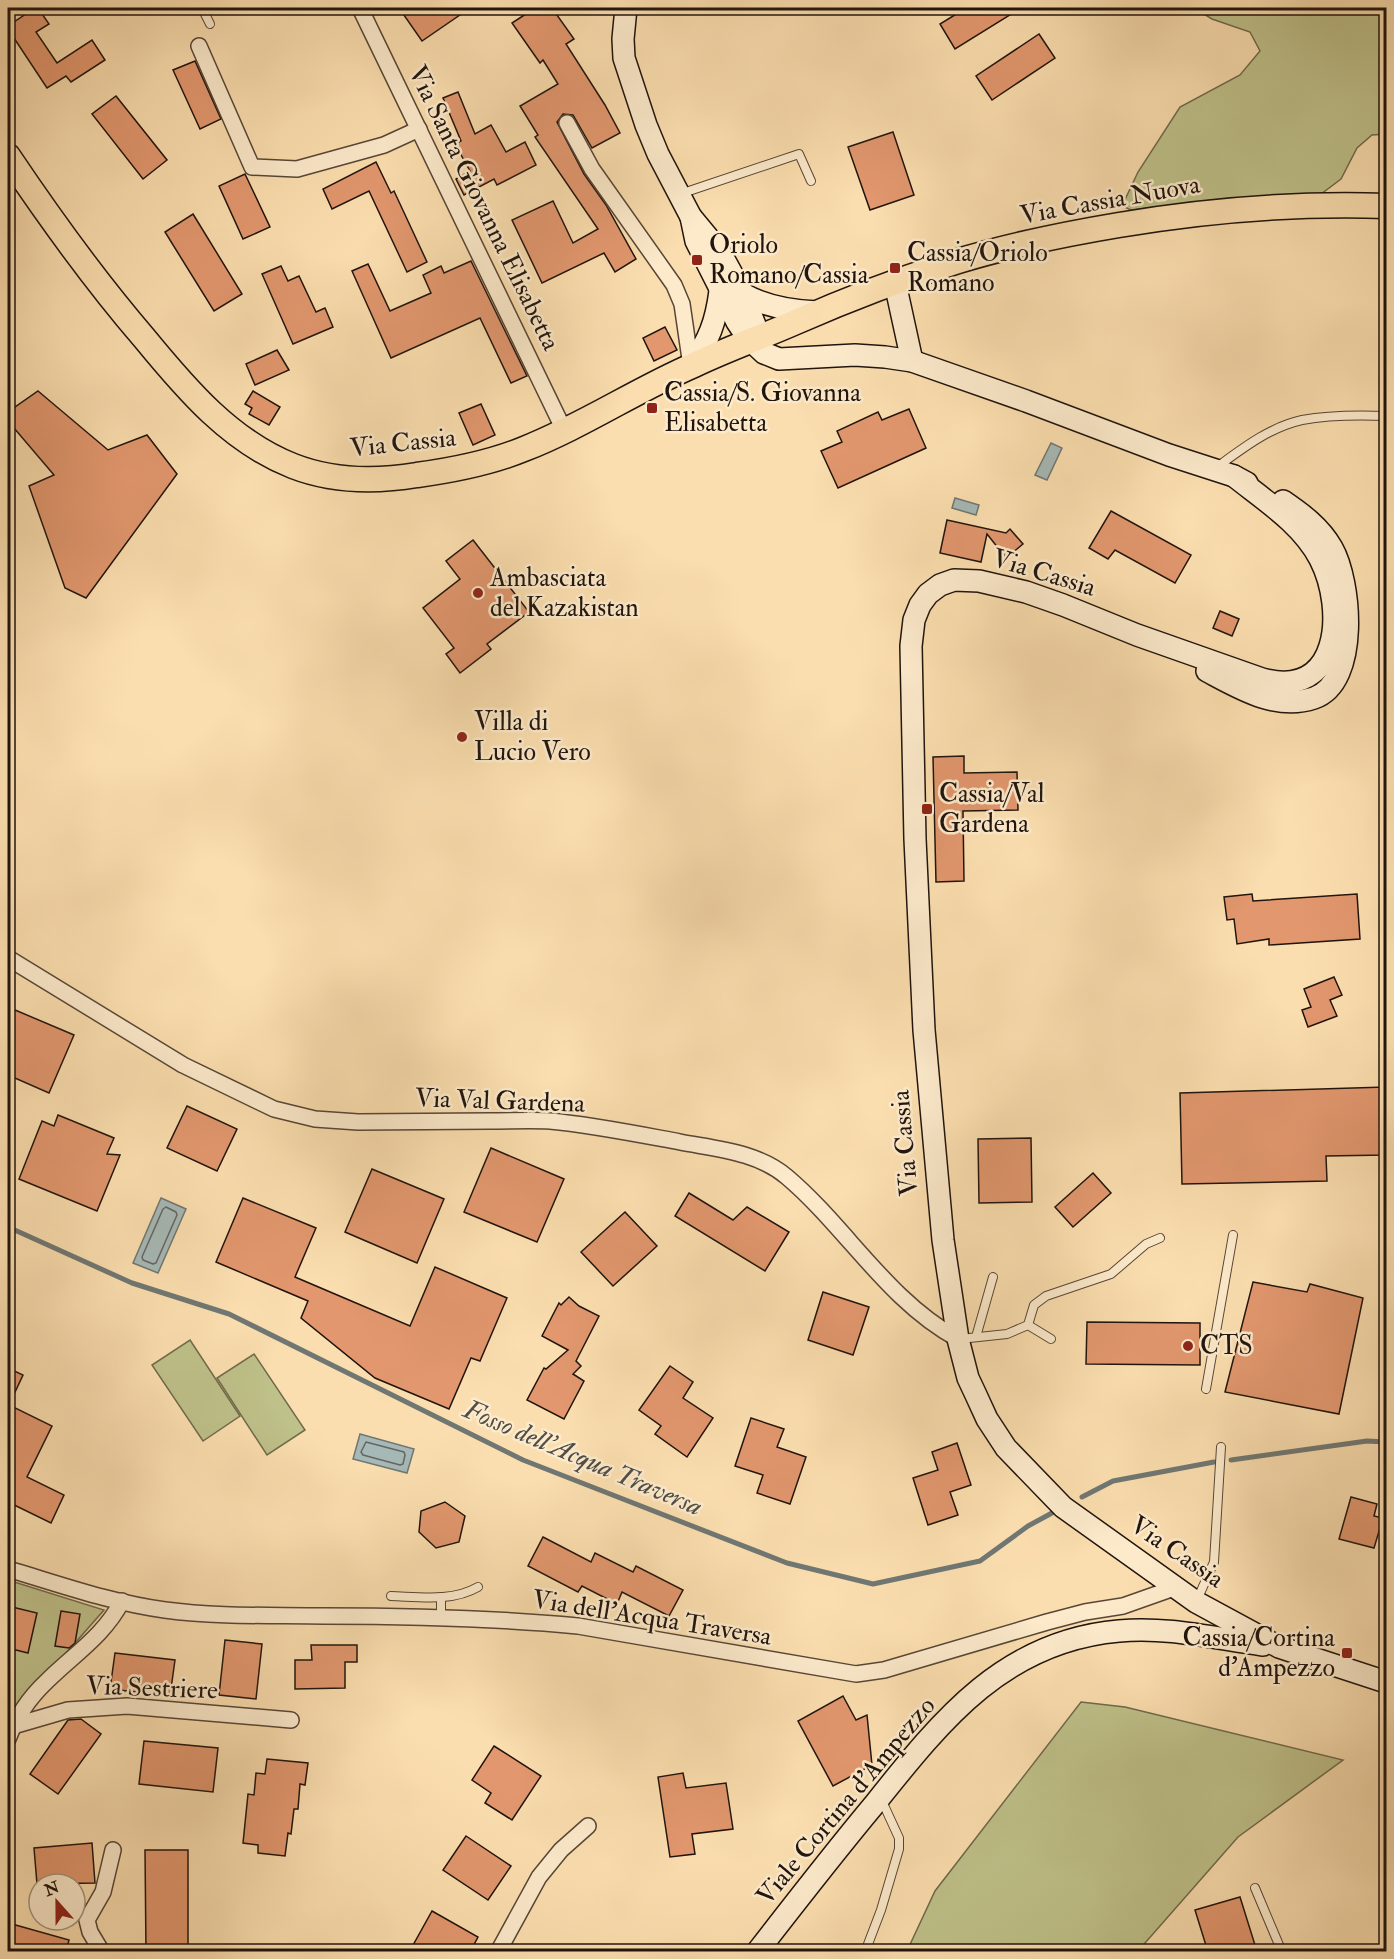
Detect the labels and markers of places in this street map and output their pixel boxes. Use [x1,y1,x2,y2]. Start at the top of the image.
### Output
place label: Oriolo Romano/Cassia [709,229,869,291]
place label: Cassia/Oriolo Romano [907,237,1048,299]
marker: Oriolo Romano/Cassia [690,253,704,267]
marker: Cassia/Oriolo Romano [888,261,902,275]
place label: Cassia/S. Giovanna Elisabetta [664,377,861,439]
marker: Cassia/S. Giovanna Elisabetta [645,401,659,415]
place label: Ambasciata del Kazakistan [489,562,639,624]
marker: Ambasciata del Kazakistan [471,586,485,600]
place label: Villa di Lucio Vero [474,706,591,768]
marker: Villa di Lucio Vero [455,730,469,744]
place label: Cassia/Val Gardena [939,778,1045,840]
marker: Cassia/Val Gardena [920,802,934,816]
place label: CTS [1200,1330,1253,1362]
marker: CTS [1181,1339,1195,1353]
place label: Cassia/Cortina d'Ampezzo [1183,1622,1335,1685]
marker: Cassia/Cortina d'Ampezzo [1340,1646,1354,1660]

